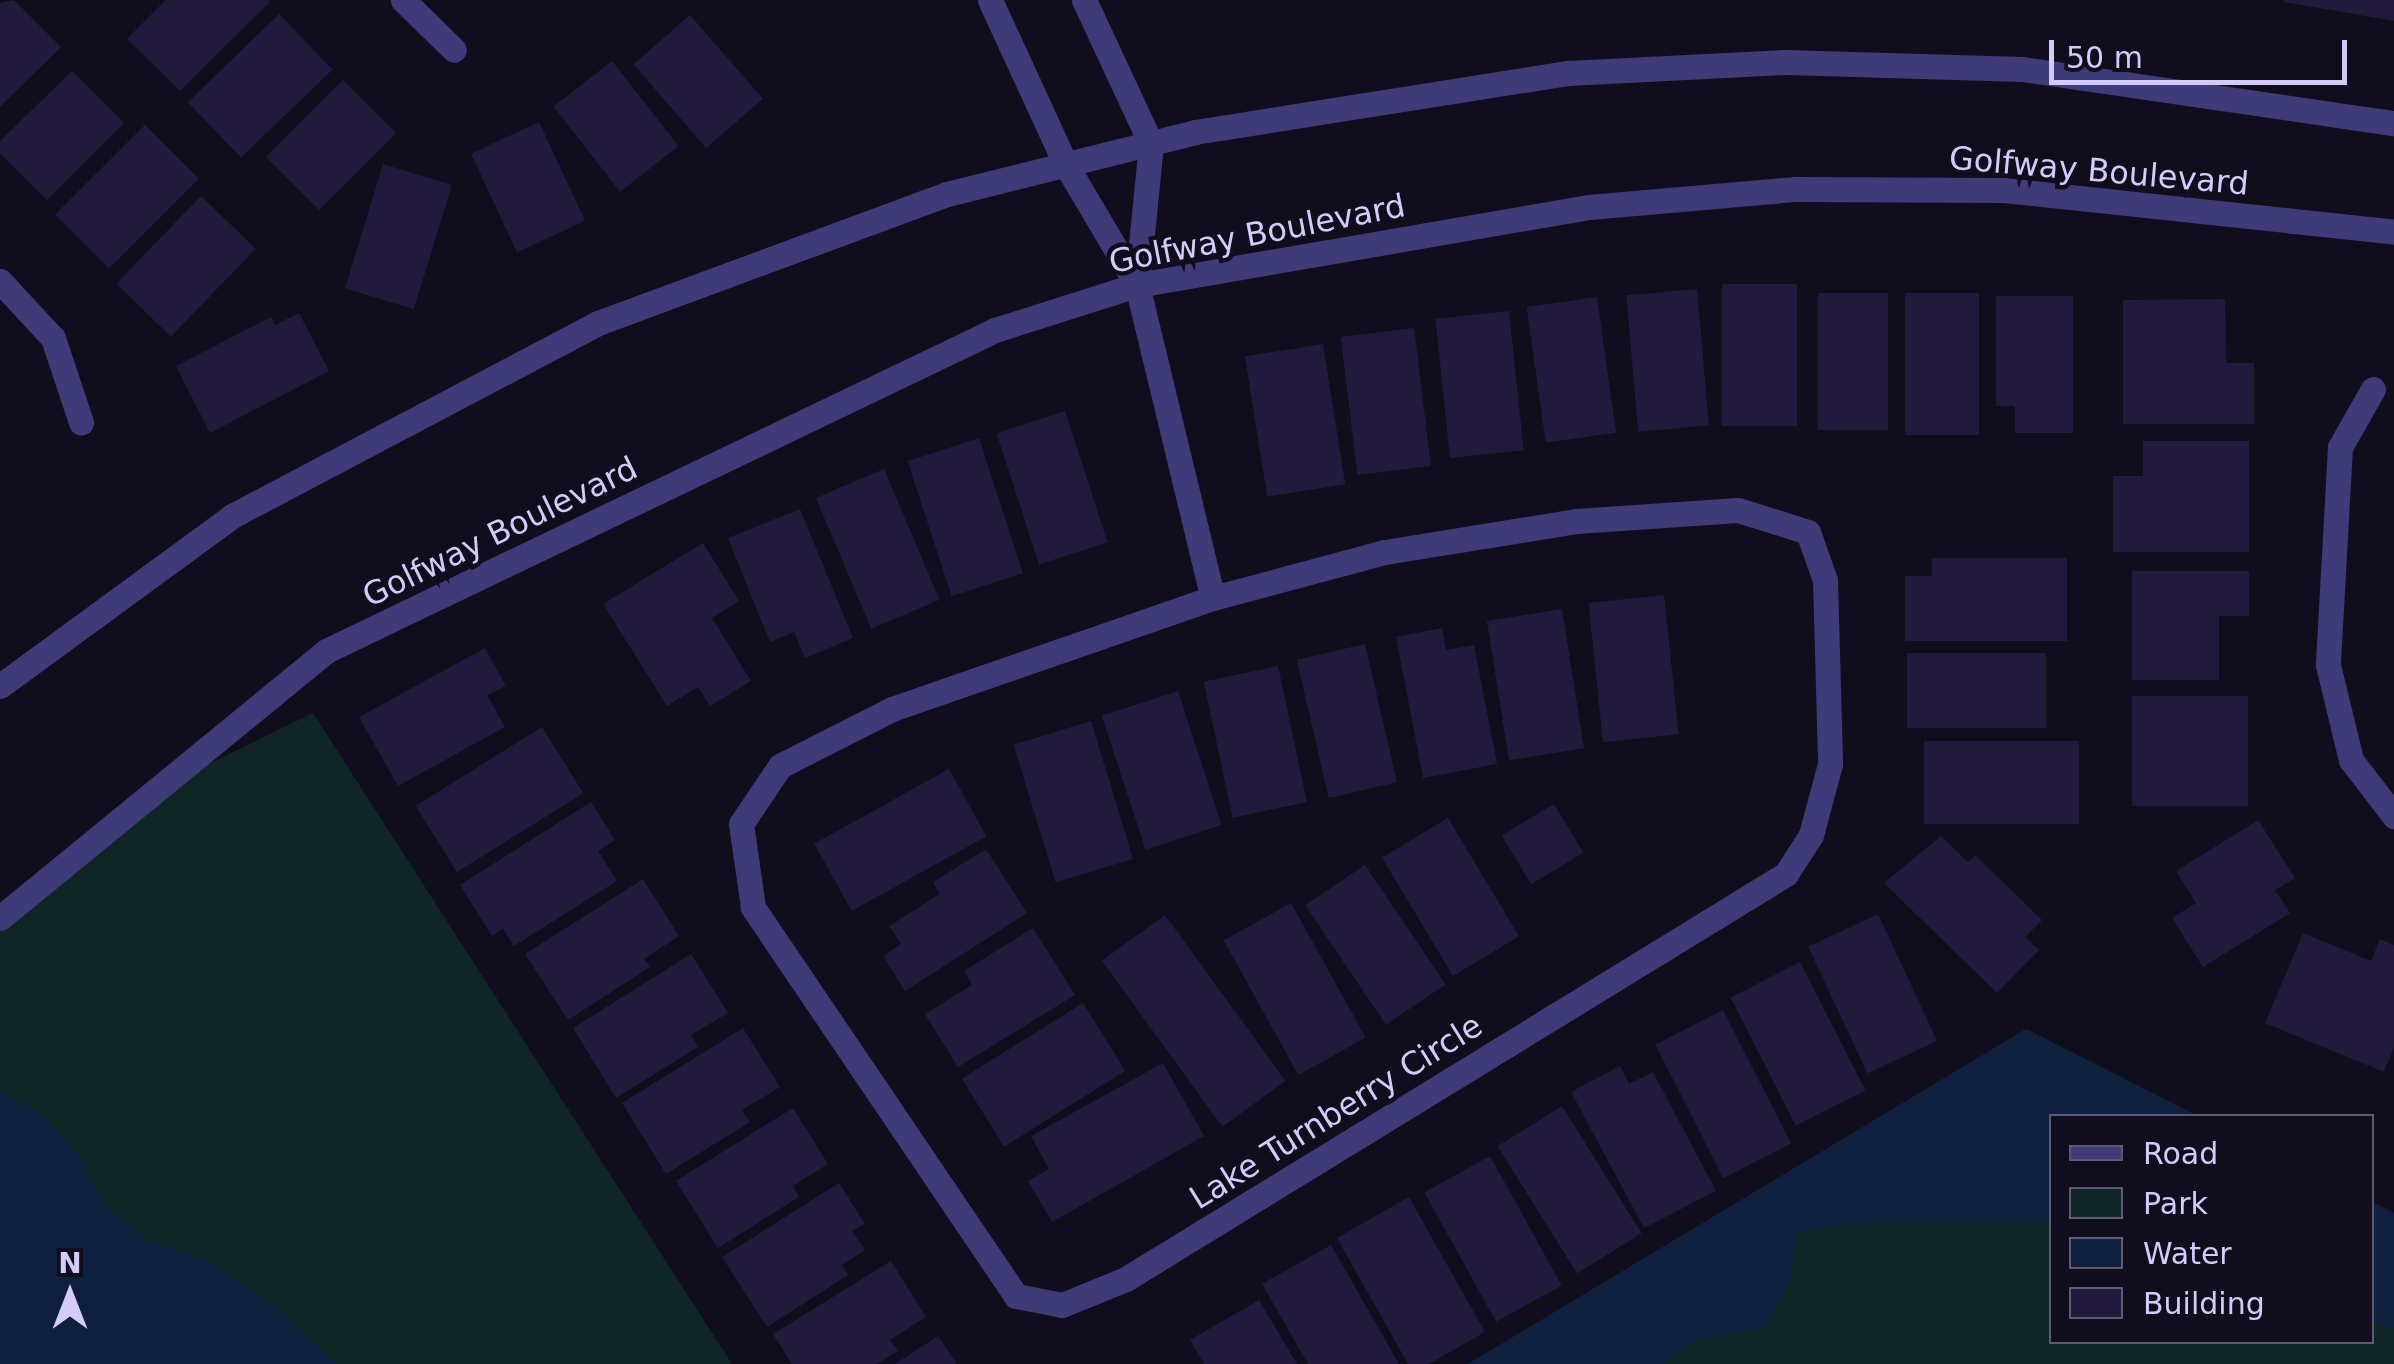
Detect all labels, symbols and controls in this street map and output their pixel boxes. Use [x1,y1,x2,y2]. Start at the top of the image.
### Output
scale bar [2054,20,2352,82]
text: 50 m [2066,40,2143,75]
street label: Golfway Boulevard [1948,139,2250,203]
street label: Golfway Boulevard [1106,186,1408,282]
street label: Golfway Boulevard [356,449,644,615]
street label: Lake Turnberry Circle [1183,1006,1489,1218]
legend [2049,1114,2374,1344]
text: Road [2143,1136,2218,1171]
text: Park [2143,1186,2208,1221]
text: Water [2143,1236,2232,1271]
north arrow [20,1244,120,1344]
text: N [58,1247,82,1280]
text: Building [2143,1286,2265,1321]

